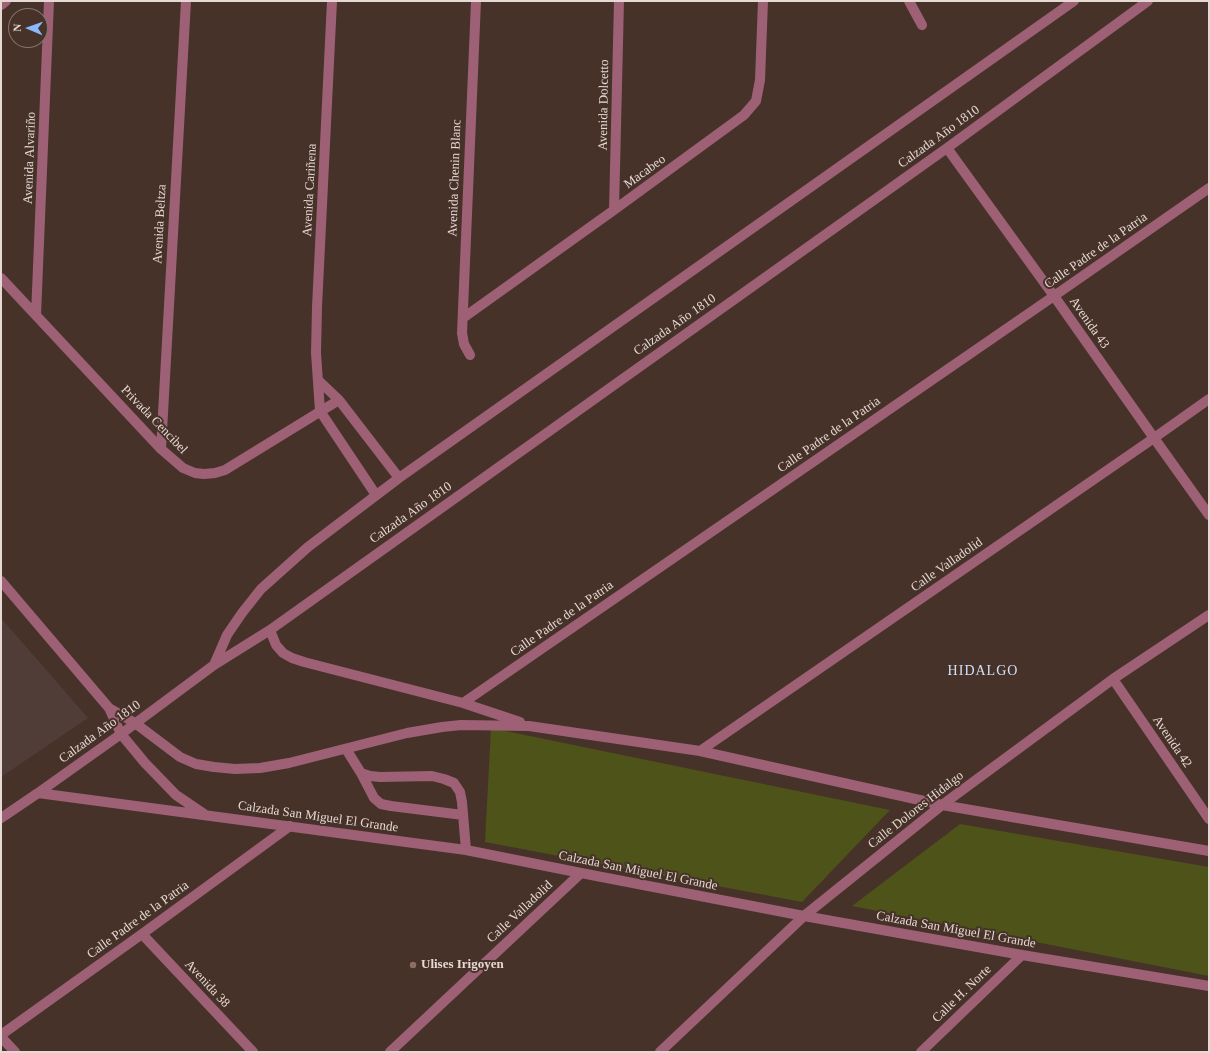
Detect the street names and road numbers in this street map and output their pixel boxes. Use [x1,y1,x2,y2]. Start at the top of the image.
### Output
street label: Avenida Dolcetto [595,59,613,151]
street label: Calzada Año 1810 [895,102,983,172]
street label: Avenida Alvariño [21,111,39,205]
street label: Avenida Chenin Blanc [445,119,465,237]
street label: Avenida Cariñena [300,143,320,237]
street label: Macabeo [621,152,669,192]
street label: Avenida Beltza [150,184,170,264]
street label: Calle Padre de la Patria [1042,210,1150,292]
street label: Calzada Año 1810 [631,291,719,359]
street label: Avenida 43 [1066,294,1112,352]
street label: Privada Cencibel [117,383,191,457]
street label: Calle Padre de la Patria [775,394,883,476]
street label: Calzada Año 1810 [367,479,455,547]
street label: Calle Valladolid [908,534,986,596]
street label: Calle Padre de la Patria [508,578,616,660]
street label: Calzada Año 1810 [56,697,144,767]
street label: Avenida 42 [1149,713,1195,771]
street label: Calle Dolores Hidalgo [865,768,967,852]
street label: Calzada San Miguel El Grande [237,798,399,836]
street label: Calzada San Miguel El Grande [557,848,719,894]
street label: Calle Padre de la Patria [84,878,192,962]
street label: Calle Valladolid [484,878,556,946]
street label: Calzada San Miguel El Grande [875,908,1037,952]
street label: Avenida 38 [181,957,233,1011]
street label: Calle H. Norte [929,962,995,1026]

